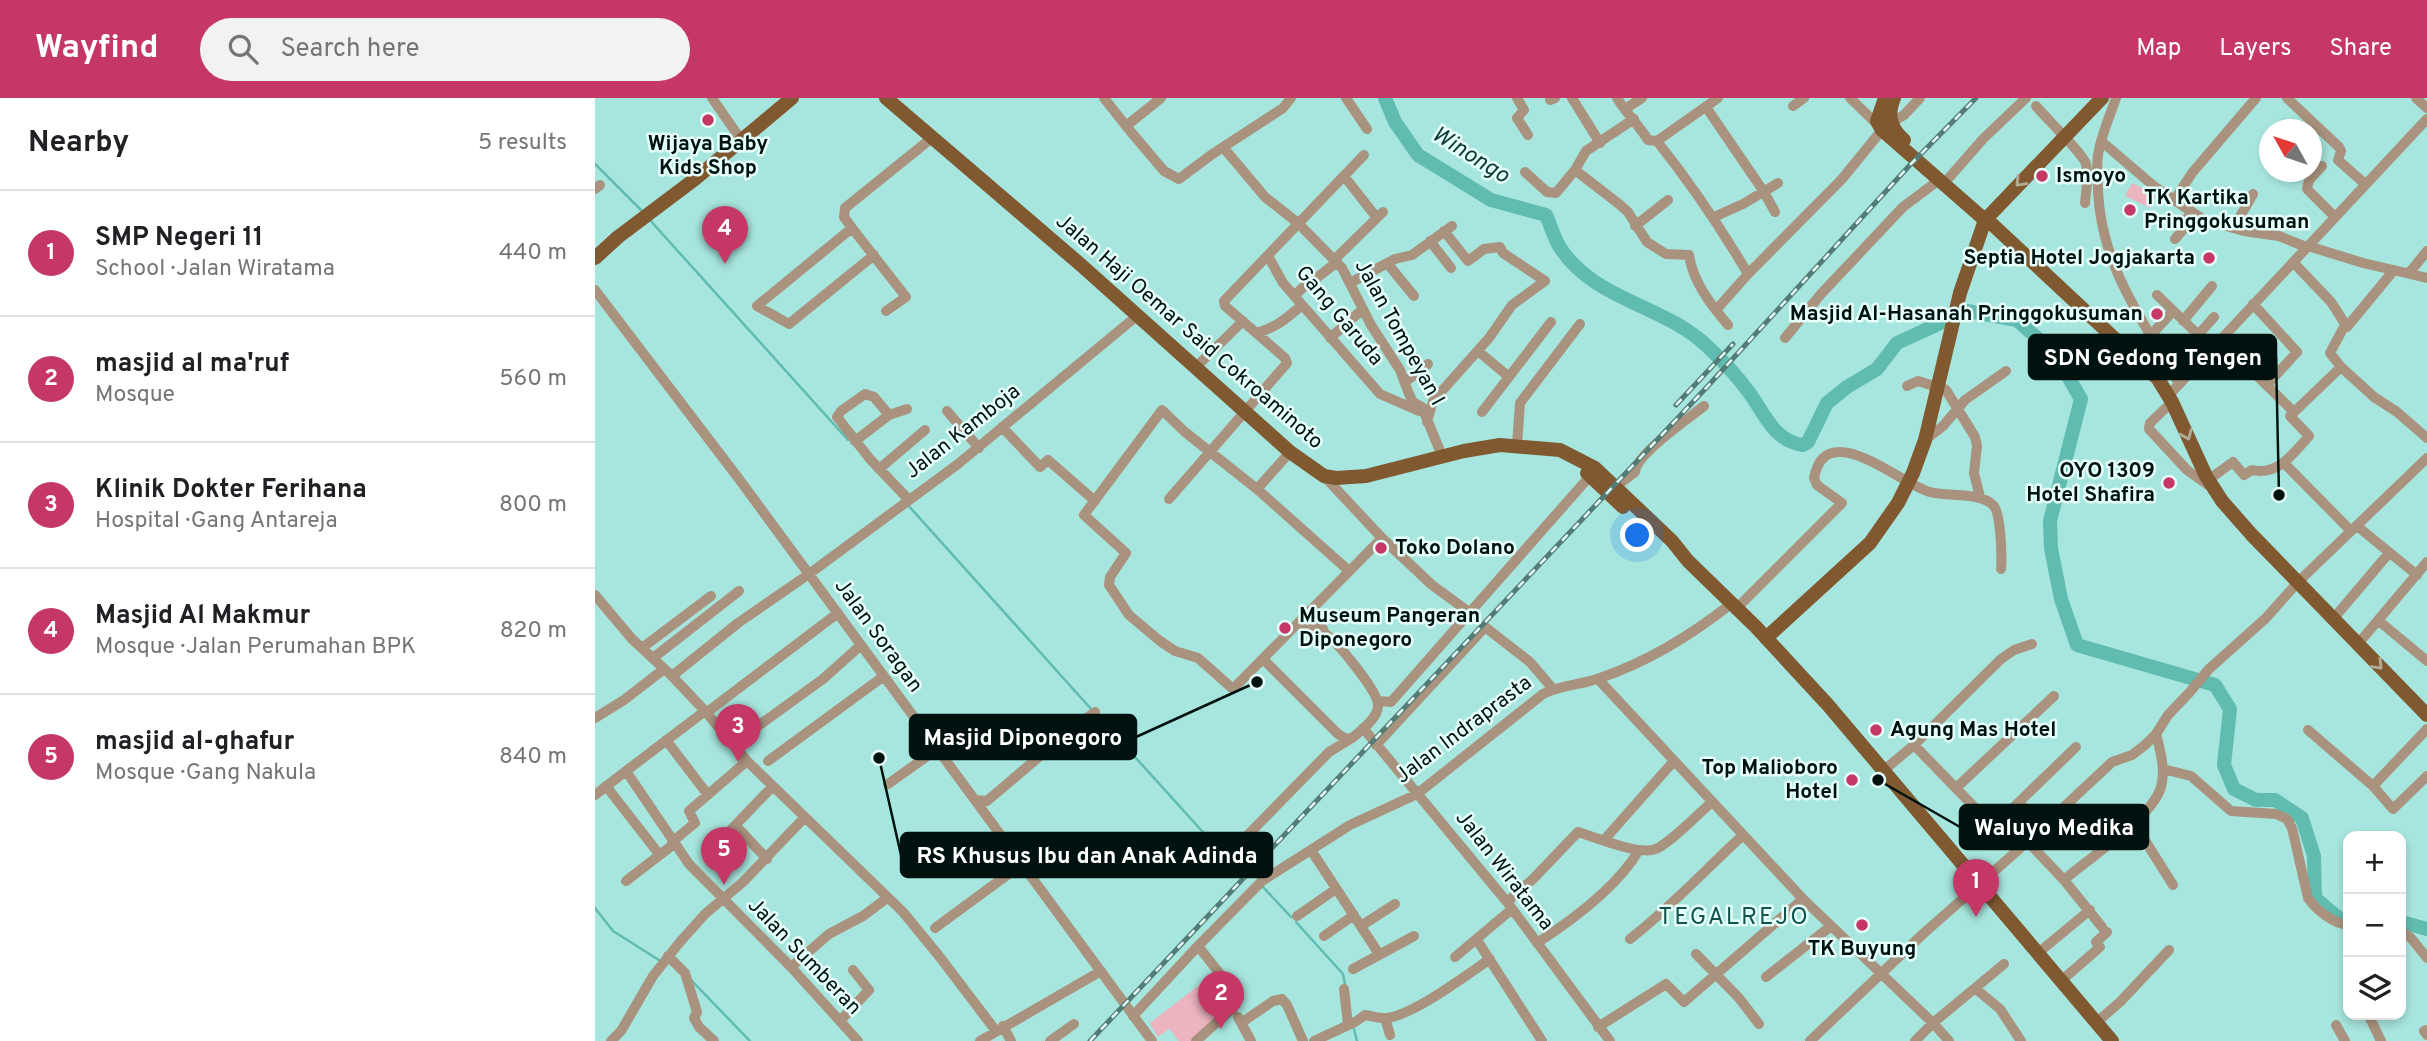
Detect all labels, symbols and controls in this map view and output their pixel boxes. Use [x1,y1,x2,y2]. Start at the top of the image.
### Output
search box [200,18,690,81]
text: Wayfind [35,28,158,70]
icon: search [224,30,262,68]
text: Search here [280,33,419,66]
text: Map [2136,34,2181,64]
text: Layers [2219,34,2291,64]
text: Share [2329,34,2392,64]
marker: Wijaya Baby Kids Shop [700,112,716,128]
north arrow [2259,119,2322,182]
water label: Winongo [1426,121,1515,192]
text: Nearby [28,125,129,162]
text: 5 results [478,129,567,158]
place label: Wijaya Baby Kids Shop [648,131,768,182]
place label: Ismoyo [2056,163,2126,190]
marker: Ismoyo [2034,168,2050,184]
one-way arrow [2016,174,2029,187]
place label: TK Kartika Pringgokusuman [2144,185,2309,236]
marker: TK Kartika Pringgokusuman [2122,202,2138,218]
pin: 4 [702,206,748,264]
street label: Jalan Haji Oemar Said Cokroaminoto [1050,208,1328,456]
text: SMP Negeri 11 [95,222,263,255]
text: 1 [46,239,56,268]
text: 440 m [499,239,567,268]
place label: Septia Hotel Jogjakarta [1963,245,2195,272]
marker: Septia Hotel Jogjakarta [2201,250,2217,266]
text: School · Jalan Wiratama [95,255,335,284]
street label: Jalan Tompeyan I [1348,255,1450,411]
street label: Gang Garuda [1289,260,1389,372]
place label: Masjid Al-Hasanah Pringgokusuman [1790,301,2143,328]
marker: Masjid Al-Hasanah Pringgokusuman [2149,306,2165,322]
callout: SDN Gedong Tengen [2029,335,2276,379]
text: SDN Gedong Tengen [2044,345,2262,374]
text: masjid al ma'ruf [95,348,289,381]
text: 2 [44,365,58,394]
text: 560 m [499,365,567,394]
street label: Jalan Kamboja [900,379,1026,485]
text: Mosque [95,381,175,410]
one-way arrow [2179,428,2193,440]
place label: OYO 1309 Hotel Shafira [2026,458,2155,509]
text: Klinik Dokter Ferihana [95,474,367,507]
marker: OYO 1309 Hotel Shafira [2161,475,2177,491]
text: 3 [44,491,58,520]
text: 800 m [499,491,567,520]
text: Hospital · Gang Antareja [95,507,338,536]
your location [1620,518,1654,552]
place label: Toko Dolano [1395,535,1515,562]
marker: Toko Dolano [1373,540,1389,556]
street label: Jalan Soragan [828,574,928,698]
text: Masjid Al Makmur [95,600,310,633]
place label: Museum Pangeran Diponegoro [1299,603,1480,654]
text: 4 [44,617,58,646]
text: 820 m [500,617,567,646]
marker: Museum Pangeran Diponegoro [1277,620,1293,636]
text: Mosque · Jalan Perumahan BPK [95,633,416,662]
one-way arrow [2369,656,2382,669]
street label: Jalan Indraprasta [1390,670,1538,790]
pin: 3 [715,704,761,762]
callout: Masjid Diponegoro [910,715,1136,759]
place label: Agung Mas Hotel [1890,717,2056,744]
marker: Agung Mas Hotel [1868,722,1884,738]
text: Masjid Diponegoro [924,725,1122,754]
text: masjid al-ghafur [95,726,294,759]
text: 5 [44,743,58,772]
text: 840 m [499,743,567,772]
place label: Top Malioboro Hotel [1701,755,1838,806]
text: Mosque · Gang Nakula [95,759,316,788]
marker: Top Malioboro Hotel [1844,772,1860,788]
callout: Waluyo Medika [1960,805,2148,849]
street label: Jalan Wiratama [1449,806,1559,936]
text: Waluyo Medika [1974,815,2134,844]
pin: 5 [701,827,747,885]
map controls [2343,831,2406,1020]
button: + [2343,831,2406,894]
callout: RS Khusus Ibu dan Anak Adinda [901,833,1272,877]
text: RS Khusus Ibu dan Anak Adinda [916,843,1258,872]
pin: 1 [1953,859,1999,917]
street label: Jalan Sumberan [741,893,867,1021]
button: − [2343,894,2406,957]
district label: TEGALREJO [1658,903,1810,933]
marker: TK Buyung [1854,917,1870,933]
place label: TK Buyung [1808,936,1916,963]
button: layers [2343,957,2406,1020]
pin: 2 [1198,971,1244,1029]

